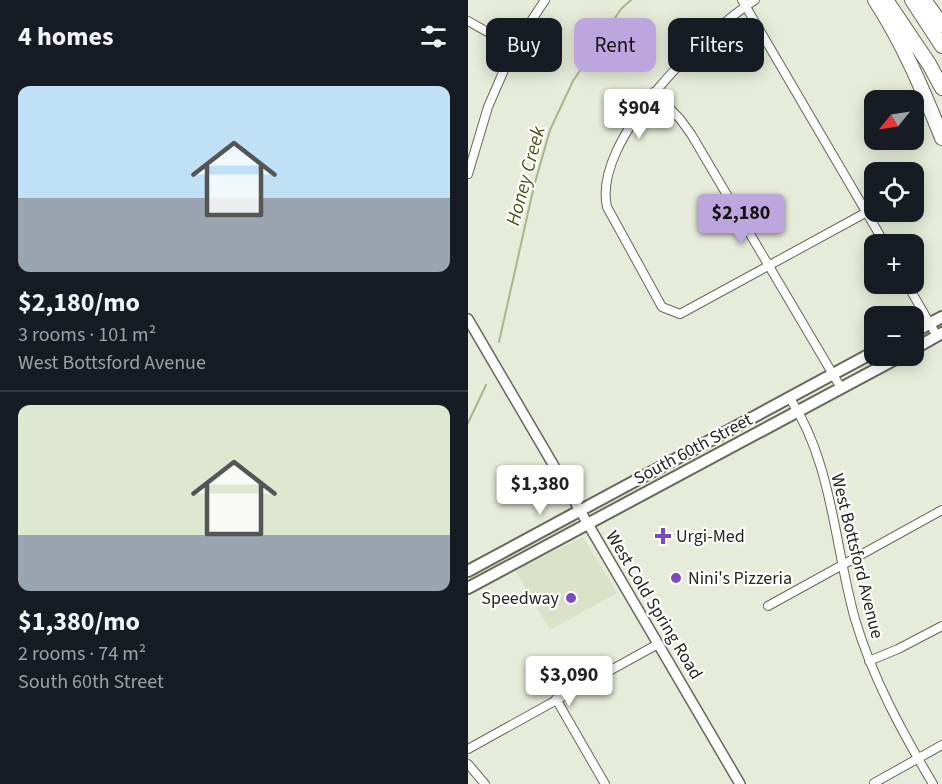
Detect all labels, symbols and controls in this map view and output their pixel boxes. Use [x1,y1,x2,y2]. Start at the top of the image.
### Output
text: 4 homes [18,18,113,55]
chip: Buy [486,18,562,72]
chip: Rent [574,18,656,72]
chip: Filters [668,18,764,72]
icon: filters [417,20,450,53]
pin: $904 [603,89,675,140]
north arrow [864,90,924,150]
map controls [864,90,924,366]
text: $904 [618,94,660,122]
water label: Honey Creek [499,123,553,229]
icon: home [180,125,288,233]
button: locate [864,162,924,222]
pin: $2,180 [692,194,790,245]
text: $2,180 [712,199,770,227]
button: + [864,234,924,294]
text: $2,180/mo [18,284,140,321]
button: − [864,306,924,366]
text: 3 rooms · 101 m² [18,321,156,349]
text: West Bottsford Avenue [18,349,206,377]
street label: South 60th Street [629,407,757,491]
icon: home [180,444,288,552]
pin: $1,380 [491,465,589,516]
text: $1,380 [511,470,569,498]
street label: West Bottsford Avenue [824,471,890,641]
place label: Urgi-Med [676,524,745,549]
street label: West Cold Spring Road [600,526,708,684]
marker: Urgi-Med [654,527,672,545]
place label: Nini's Pizzeria [688,566,792,591]
marker: Nini's Pizzeria [669,571,683,585]
place label: Speedway [481,586,560,611]
marker: Speedway [564,591,578,605]
text: $1,380/mo [18,603,140,640]
text: 2 rooms · 74 m² [18,640,146,668]
pin: $3,090 [520,656,618,707]
text: $3,090 [540,661,598,689]
text: South 60th Street [18,668,164,696]

